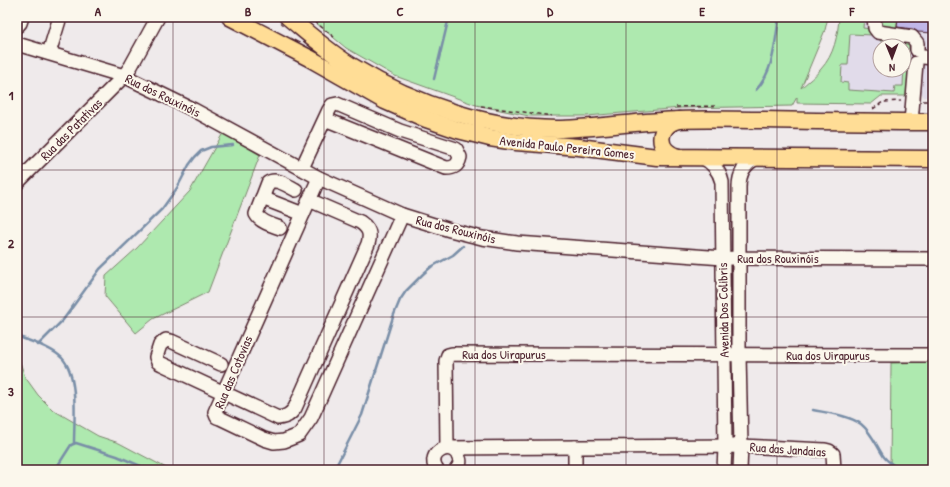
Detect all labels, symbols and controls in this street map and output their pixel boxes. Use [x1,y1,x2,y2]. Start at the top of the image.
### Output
text: A [95,2,102,20]
text: B [245,2,252,20]
text: C [396,2,404,20]
text: D [547,2,554,20]
text: E [699,2,705,20]
text: F [849,2,856,20]
north arrow [872,38,912,78]
text: N [889,61,895,75]
street label: Rua dos Rouxinóis [122,69,204,121]
text: 1 [9,86,14,104]
street label: Rua das Patativas [36,94,106,164]
street label: Avenida Paulo Pereira Gomes [499,131,635,163]
street label: Rua dos Rouxinóis [414,210,498,248]
text: 2 [8,234,15,252]
street label: Rua dos Rouxinóis [737,249,819,267]
street label: Avenida Dos Colibris [713,262,733,358]
street label: Rua das Cotovias [210,333,256,411]
street label: Rua dos Uirapurus [462,345,546,363]
street label: Rua dos Uirapurus [786,346,870,364]
text: 3 [8,382,14,400]
street label: Rua das Jandaias [749,437,827,461]

